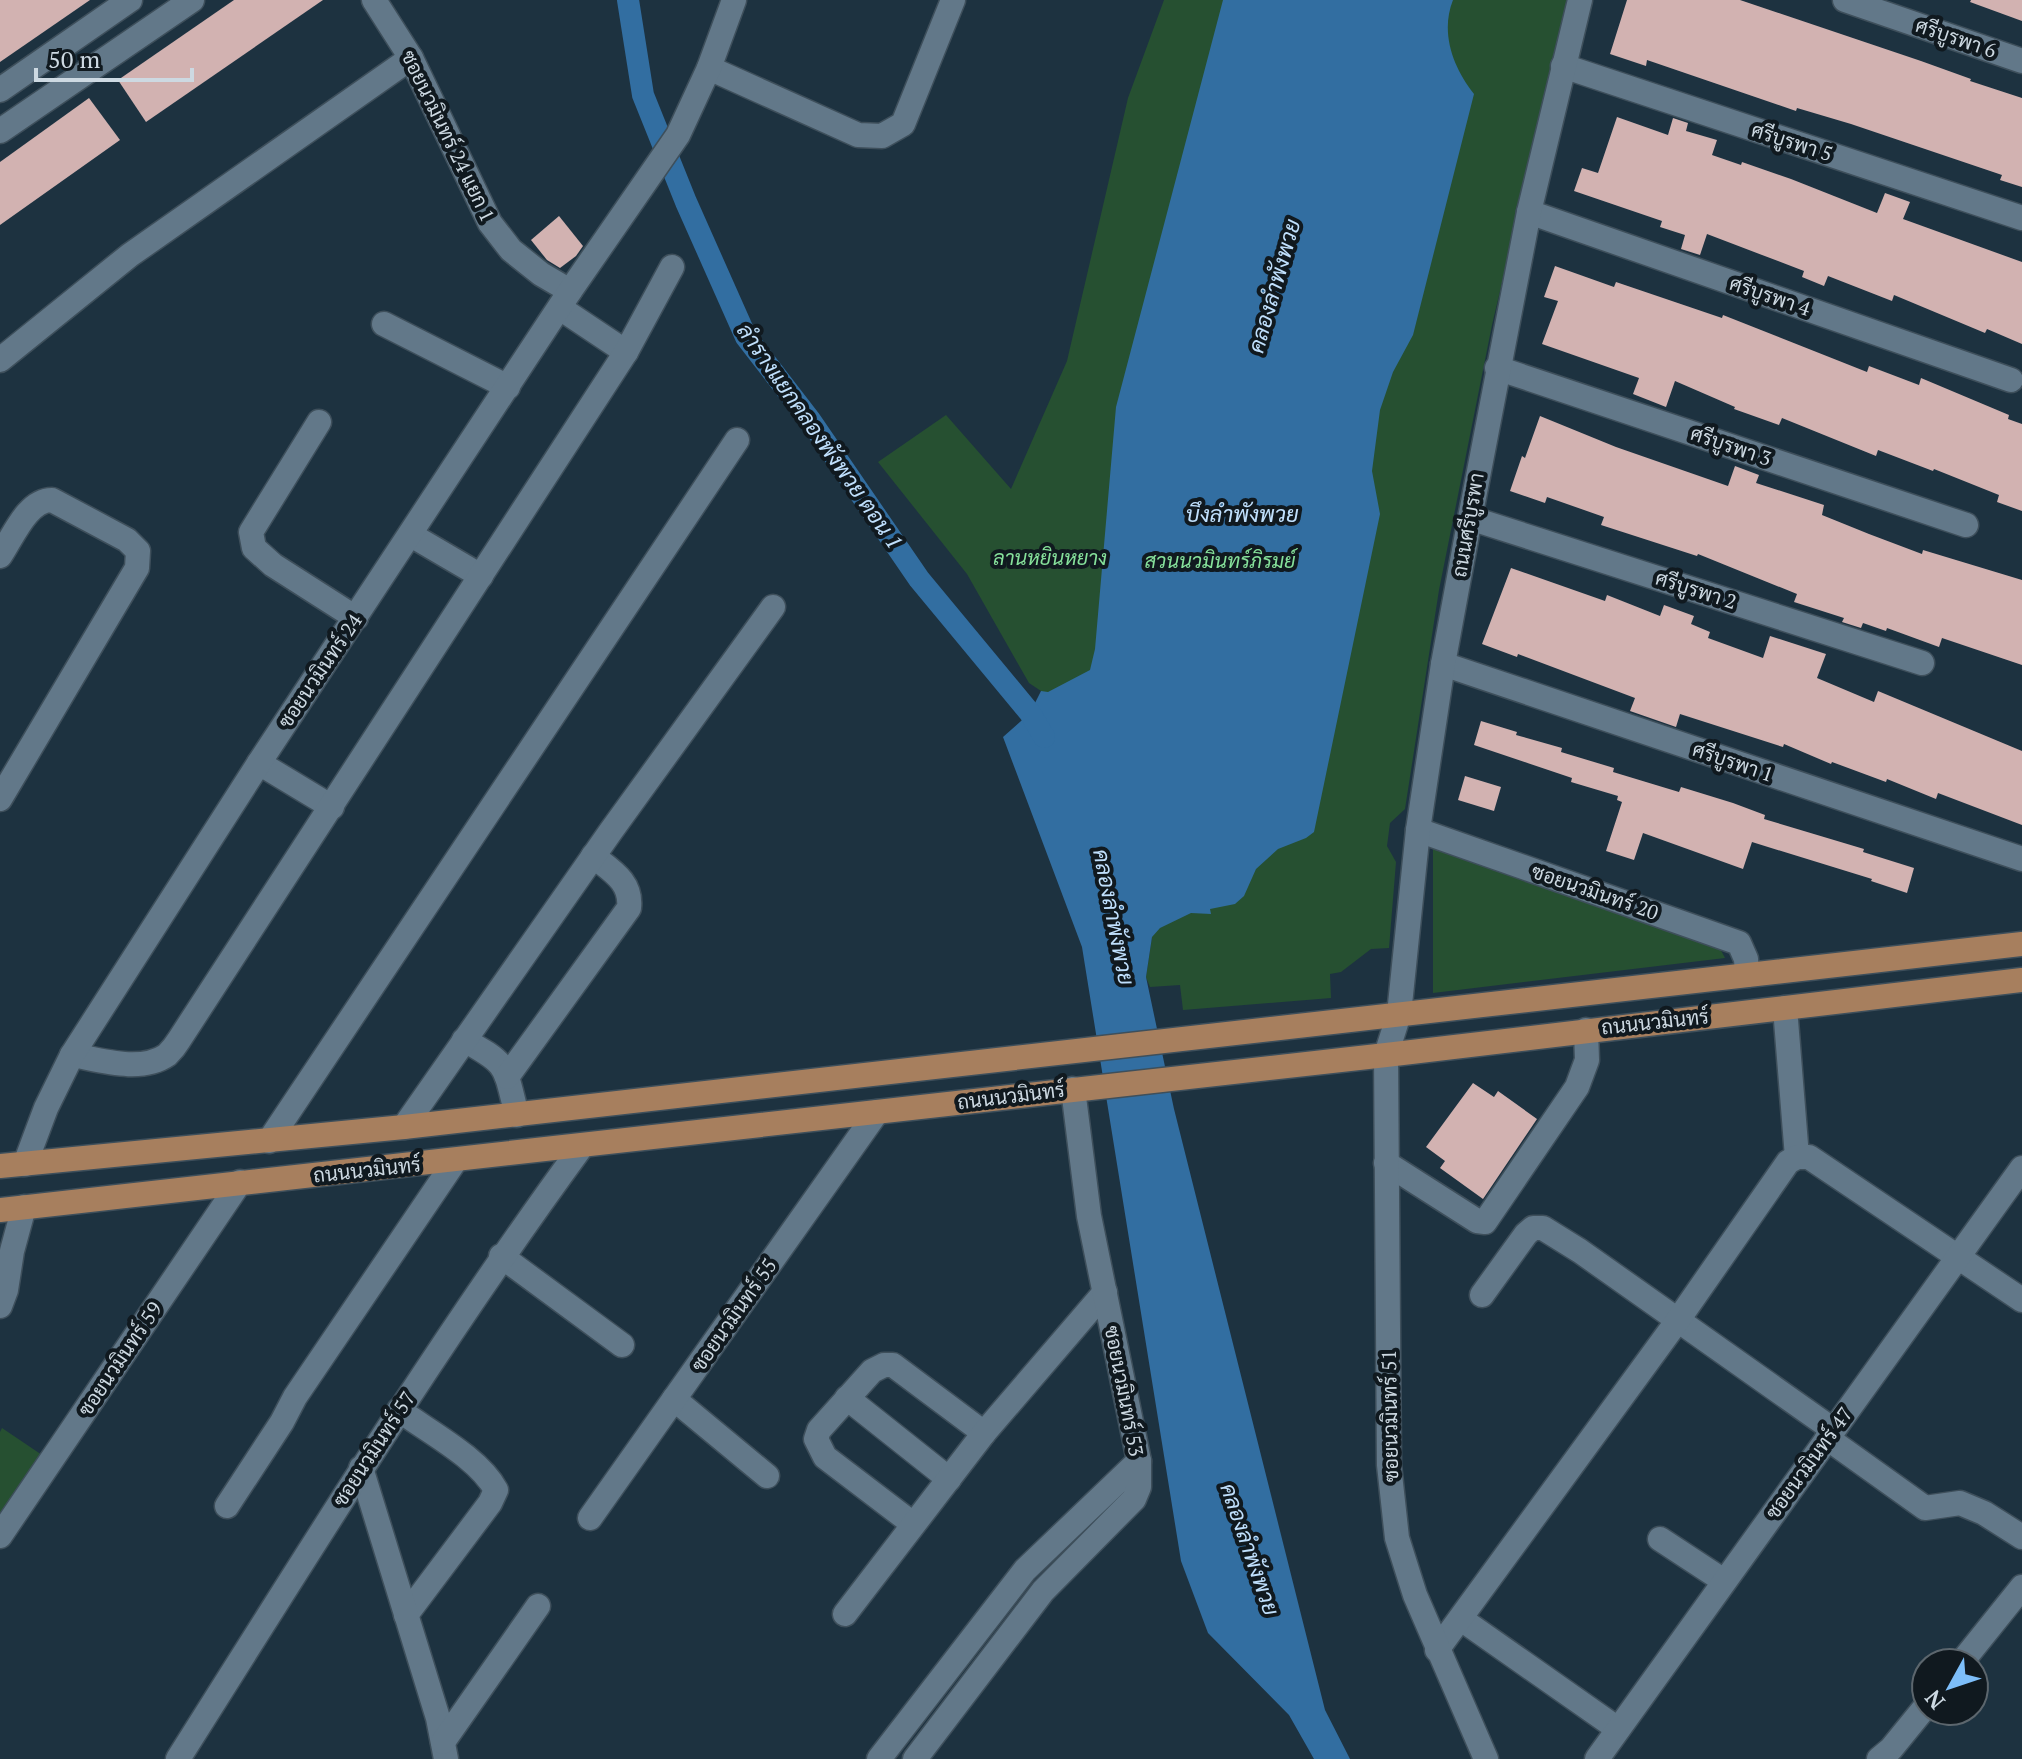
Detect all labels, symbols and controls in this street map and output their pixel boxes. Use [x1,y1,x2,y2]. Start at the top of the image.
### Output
street label: ศรีบูรพา 6 [1911,11,2001,66]
scale bar [36,32,192,82]
text: 50 m [48,43,100,75]
street label: ซอยนวมินทร์ 24 แยก 1 [395,46,502,226]
street label: ศรีบูรพา 5 [1747,116,1836,169]
water label: คลองลำพังพวย [1241,215,1307,356]
street label: ศรีบูรพา 4 [1725,269,1815,324]
water label: ลำรางแยกคลองพังพวย ตอน 1 [731,317,910,554]
street label: ศรีบูรพา 3 [1686,419,1775,474]
street label: ถนนศรีบูรพา [1445,471,1492,580]
water label: บึงลำพังพวย [1185,499,1299,528]
park label: ลานหยินหยาง [993,544,1107,571]
park label: สวนนวมินทร์ภิรมย์ [1144,547,1299,574]
street label: ศรีบูรพา 2 [1651,564,1740,617]
street label: ซอยนวมินทร์ 24 [271,608,368,733]
street label: ศรีบูรพา 1 [1688,735,1777,790]
water label: คลองลำพังพวย [1087,846,1142,988]
street label: ซอยนวมินทร์ 20 [1528,857,1662,926]
street label: ถนนนวมินทร์ [1600,1002,1710,1041]
street label: ถนนนวมินทร์ [956,1076,1066,1115]
street label: ถนนนวมินทร์ [312,1150,422,1189]
street label: ซอยนวมินทร์ 55 [685,1253,783,1377]
street label: ซอยนวมินทร์ 59 [71,1296,168,1421]
street label: ซอยนวมินทร์ 53 [1099,1323,1150,1459]
street label: ซอยนวมินทร์ 51 [1375,1350,1404,1482]
street label: ซอยนวมินทร์ 57 [326,1386,421,1512]
street label: ซอยนวมินทร์ 47 [1759,1401,1858,1524]
water label: คลองลำพังพวย [1214,1479,1287,1619]
north arrow [1910,1647,1990,1727]
text: N [1918,1684,1951,1716]

